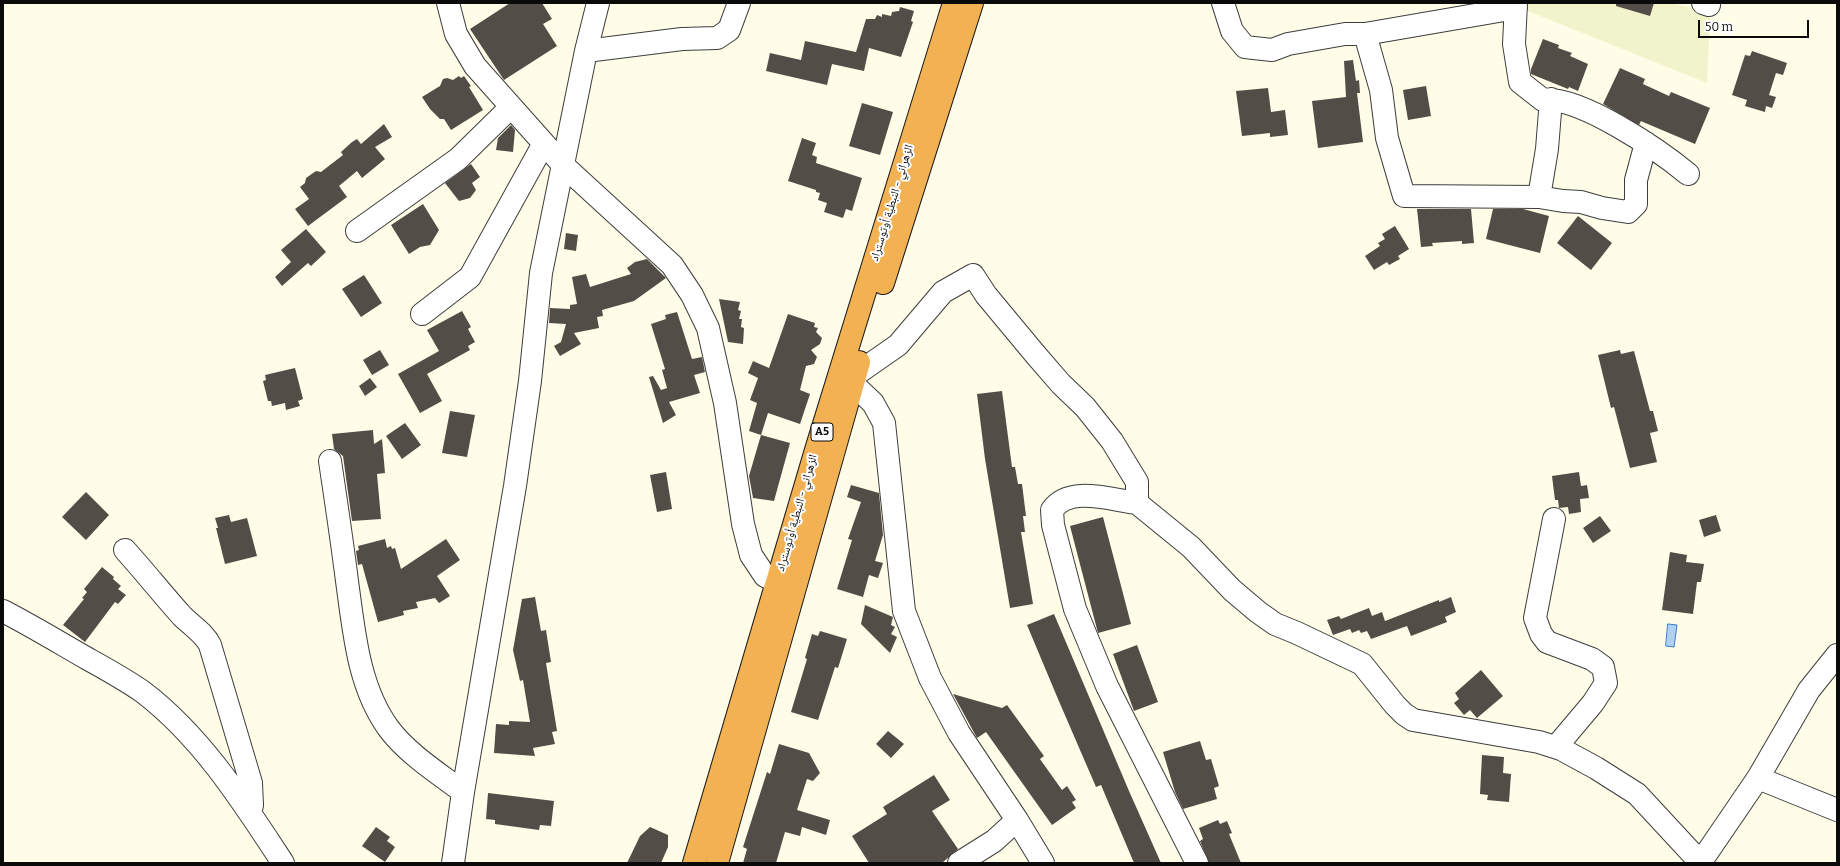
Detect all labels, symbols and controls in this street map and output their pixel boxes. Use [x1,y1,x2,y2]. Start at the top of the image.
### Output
scale bar [1700,12,1811,38]
text: 50 m [1705,20,1733,34]
street label: الزهراني - النبطية أوتوستراد [867,143,917,263]
road number: A5 [811,423,833,441]
street label: الزهراني - النبطية أوتوستراد [773,453,821,573]

